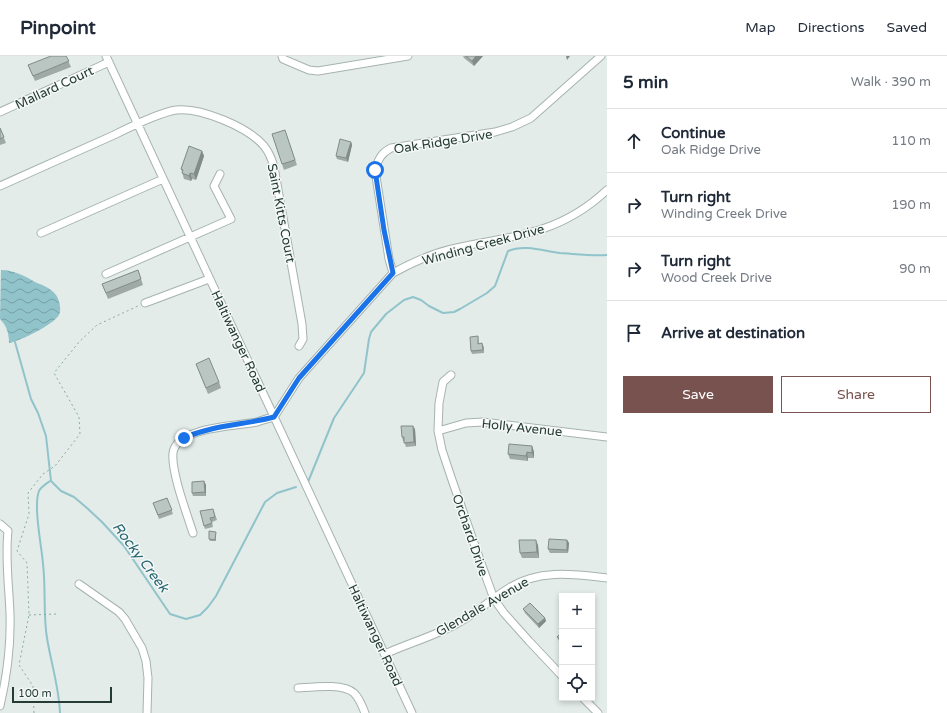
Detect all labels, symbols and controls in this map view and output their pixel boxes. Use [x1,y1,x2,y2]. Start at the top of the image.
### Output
text: Pinpoint [20,17,96,39]
text: Map [745,19,776,36]
text: Directions [798,19,865,36]
text: Saved [887,19,927,36]
street label: Mallard Court [13,63,96,113]
text: 5 min [623,72,668,93]
text: Walk · 390 m [851,74,931,90]
text: Continue [661,124,725,142]
street label: Oak Ridge Drive [393,126,494,158]
icon: ahead [623,130,645,152]
text: 110 m [891,133,931,149]
text: Oak Ridge Drive [661,142,761,158]
route start [366,161,384,179]
street label: Saint Kitts Court [264,162,298,264]
text: Turn right [661,188,731,206]
icon: right [623,194,645,216]
text: 190 m [891,197,931,213]
text: Winding Creek Drive [661,206,787,222]
street label: Winding Creek Drive [420,221,546,269]
text: Turn right [661,252,731,270]
icon: right [623,258,645,280]
text: 90 m [899,261,931,277]
text: Wood Creek Drive [661,270,772,286]
street label: Haltiwanger Road [207,288,269,395]
icon: arrive [623,322,645,344]
text: Arrive at destination [661,324,805,342]
button: Save [623,376,773,413]
button: Share [781,376,931,413]
street label: Holly Avenue [481,416,563,440]
route end [175,429,193,447]
street label: Orchard Drive [449,492,492,578]
water label: Rocky Creek [109,519,173,597]
street label: Glendale Avenue [433,574,532,640]
street label: Haltiwanger Road [344,582,406,689]
map controls [559,593,595,701]
button: + [559,593,595,629]
button: − [559,629,595,665]
button: locate [559,665,595,701]
scale bar [12,685,112,704]
text: 100 m [18,687,52,700]

